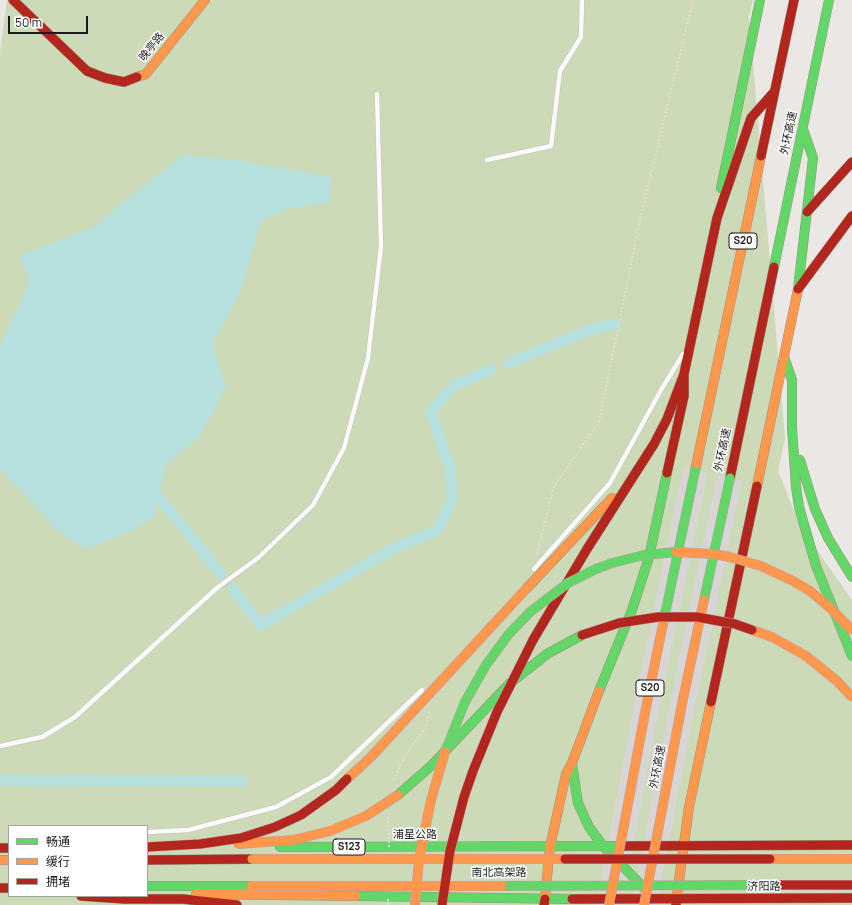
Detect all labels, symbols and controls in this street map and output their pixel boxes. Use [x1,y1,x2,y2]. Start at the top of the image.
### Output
scale bar [10,8,90,34]
text: 50 m [15,14,42,31]
street label: 晚亭路 [136,30,168,64]
street label: 外环高速 [778,110,800,156]
road number: S20 [729,233,757,249]
street label: 外环高速 [712,427,734,473]
road number: S20 [636,680,664,696]
street label: 外环高速 [647,744,669,790]
legend [8,825,148,897]
street label: 浦星公路 [393,828,437,842]
text: 畅通 [46,833,70,850]
road number: S123 [333,839,365,855]
text: 缓行 [46,853,70,870]
street label: 南北高架路 [472,866,526,880]
text: 拥堵 [46,873,70,890]
street label: 济阳路 [748,880,780,894]

